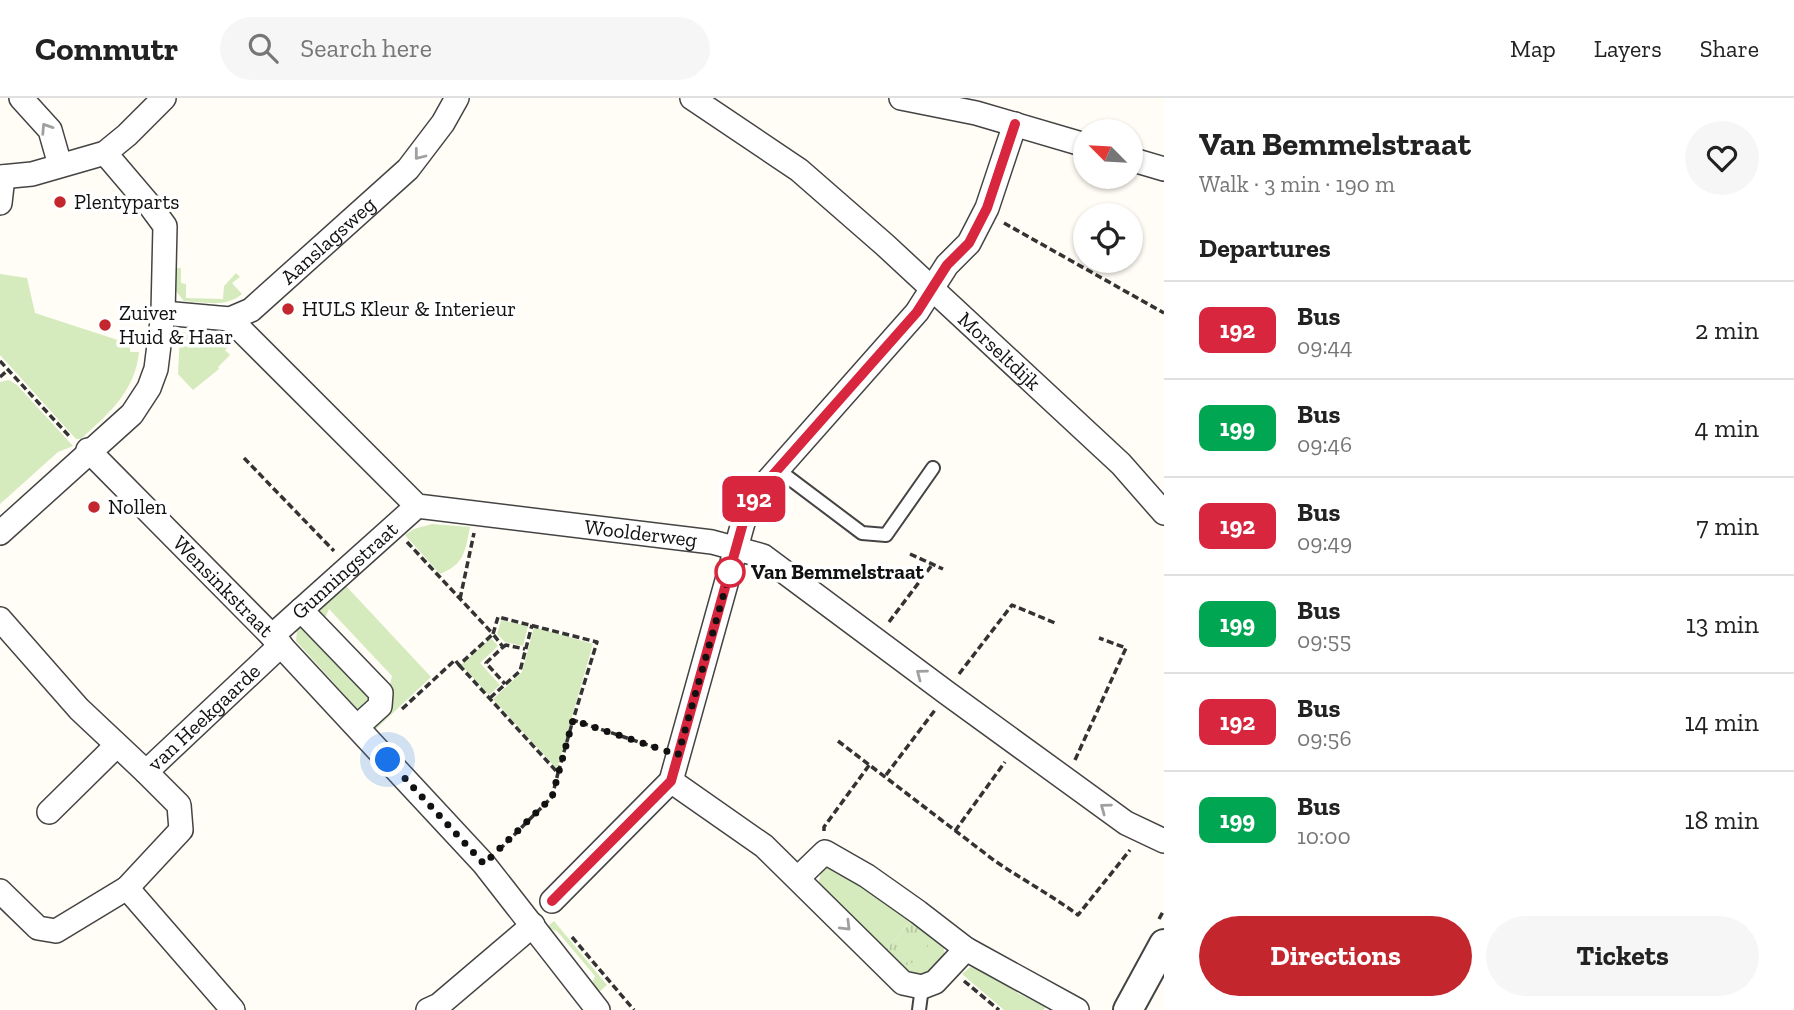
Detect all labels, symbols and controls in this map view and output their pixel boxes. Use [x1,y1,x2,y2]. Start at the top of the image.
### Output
search box [220,17,710,80]
text: Commutr [35,29,178,68]
icon: search [244,29,282,67]
text: Search here [300,32,432,64]
text: Map [1510,34,1556,63]
text: Layers [1594,34,1662,63]
text: Share [1700,34,1759,63]
north arrow [1073,119,1143,189]
map controls [1073,119,1143,273]
button: heart [1685,121,1759,195]
one-way arrow [42,123,55,136]
text: Van Bemmelstraat [1199,124,1471,163]
one-way arrow [415,147,427,159]
text: Walk · 3 min · 190 m [1199,170,1395,198]
place label: Plentyparts [74,189,180,214]
street label: Aanslagsweg [275,191,381,289]
marker: Plentyparts [52,194,68,210]
button: locate [1073,203,1143,273]
text: Departures [1199,232,1331,264]
place label: HULS Kleur & Interieur [302,296,516,321]
place label: Zuiver Huid & Haar [119,300,233,349]
text: Bus [1297,300,1340,332]
marker: HULS Kleur & Interieur [280,301,296,317]
street label: Morseltdijk [953,306,1046,395]
text: 2 min [1695,314,1759,346]
text: 192 [1220,315,1255,344]
marker: Zuiver Huid & Haar [97,317,113,333]
text: 09:44 [1297,332,1352,360]
text: Bus [1297,398,1340,430]
text: 4 min [1694,412,1759,444]
text: 199 [1220,413,1255,442]
text: 09:46 [1297,430,1352,458]
line badge: 192 [714,476,794,522]
text: 192 [736,484,772,513]
place label: Nollen [108,494,167,519]
text: Bus [1297,496,1340,528]
marker: Nollen [86,499,102,515]
text: 7 min [1696,510,1759,542]
text: 192 [1220,511,1255,540]
street label: Woolderweg [583,514,699,552]
street label: Gunningstraat [286,516,403,624]
text: 09:49 [1297,528,1352,556]
street label: Wensinkstraat [168,530,279,642]
marker: Van Bemmelstraat [715,557,745,587]
place label: Van Bemmelstraat [751,559,925,584]
text: Bus [1297,594,1340,626]
text: 13 min [1686,608,1759,640]
text: 199 [1220,609,1255,638]
text: 09:55 [1297,626,1351,654]
street label: van Heekgaarde [142,658,265,776]
one-way arrow [916,670,928,682]
text: Bus [1297,692,1340,724]
text: 14 min [1684,706,1759,738]
text: 192 [1220,707,1255,736]
text: 09:56 [1297,724,1352,752]
your location [370,742,405,777]
text: Bus [1297,790,1340,822]
one-way arrow [1100,803,1113,816]
text: 18 min [1684,804,1759,836]
text: 199 [1220,805,1255,834]
text: 10:00 [1297,822,1351,850]
button: Directions [1199,916,1472,996]
button: Tickets [1486,916,1759,996]
one-way arrow [838,918,850,930]

